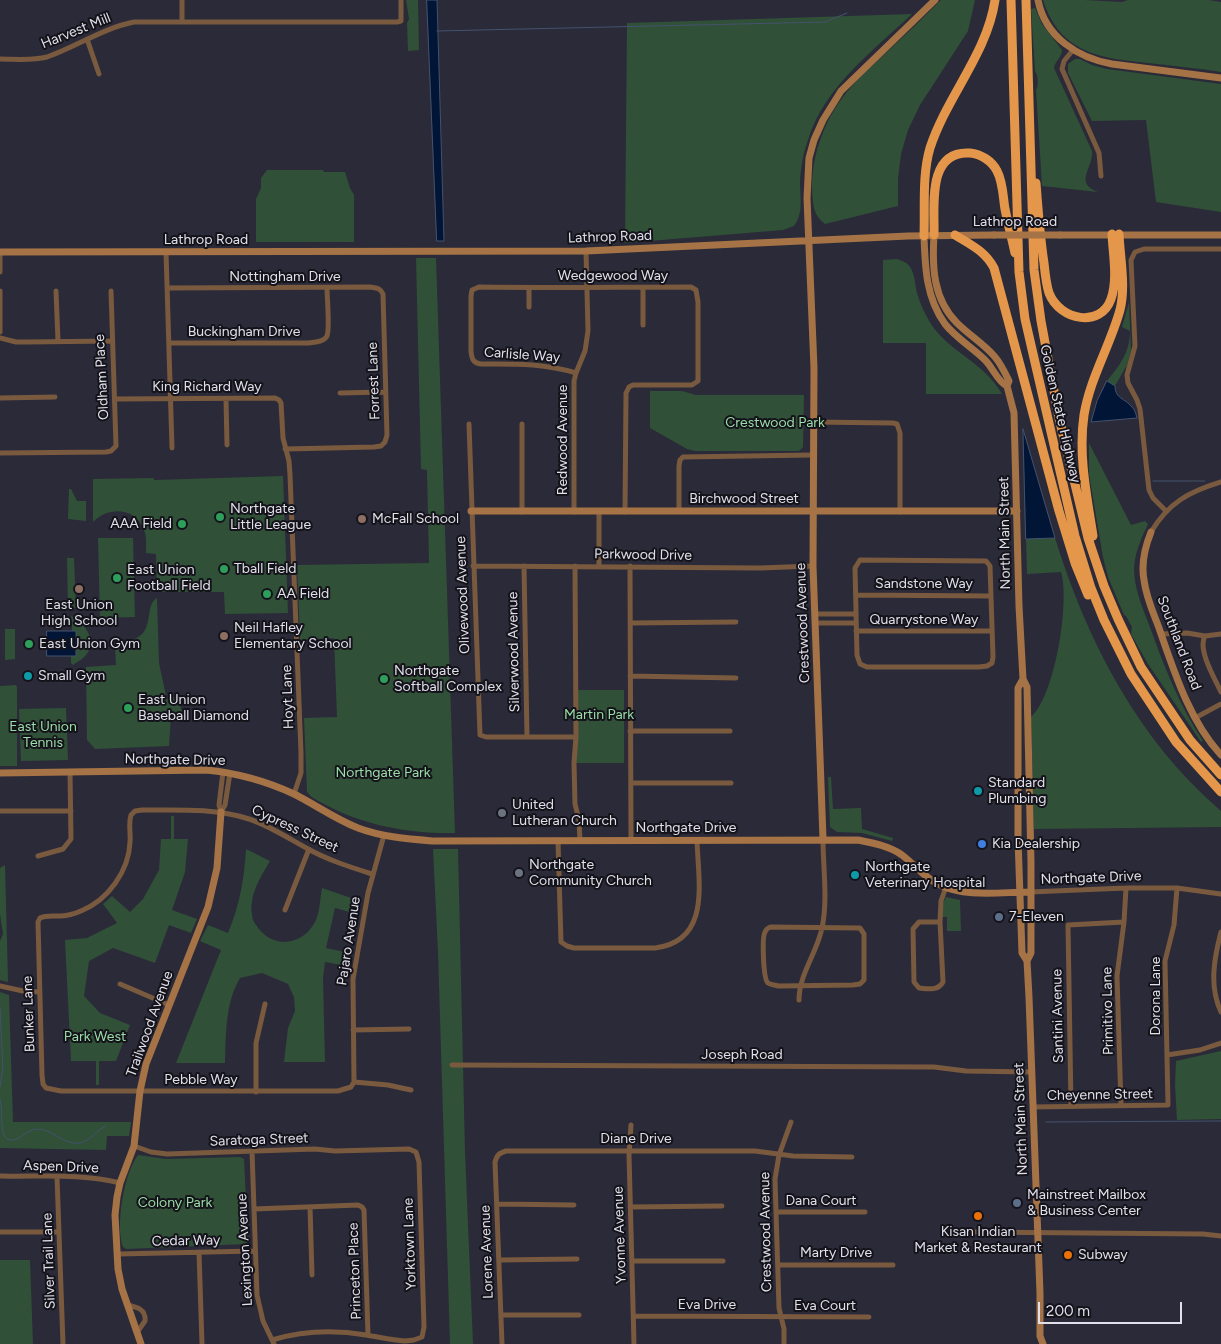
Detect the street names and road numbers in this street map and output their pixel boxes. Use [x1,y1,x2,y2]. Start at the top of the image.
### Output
street label: Harvest Mill [39,9,113,53]
street label: Lathrop Road [973,214,1057,230]
street label: Lathrop Road [568,227,652,247]
street label: Lathrop Road [164,232,248,248]
street label: Wedgewood Way [558,268,668,284]
street label: Nottingham Drive [229,269,341,285]
street label: Buckingham Drive [188,324,300,340]
street label: Oldham Place [91,334,113,420]
street label: Forrest Lane [364,342,384,420]
street label: Golden State Highway [1036,343,1084,485]
street label: Carlisle Way [483,344,561,366]
street label: King Richard Way [152,379,262,395]
street label: Redwood Avenue [555,385,571,495]
street label: North Main Street [996,476,1014,590]
street label: Birchwood Street [689,491,799,507]
street label: Olivewood Avenue [453,536,473,654]
street label: Parkwood Drive [594,546,692,564]
street label: Crestwood Avenue [793,563,813,683]
street label: Sandstone Way [875,576,973,592]
street label: Silverwood Avenue [505,592,523,712]
street label: Southland Road [1153,594,1205,692]
street label: Quarrystone Way [870,612,978,628]
street label: Hoyt Lane [278,665,298,729]
street label: Northgate Drive [124,751,226,769]
street label: Cypress Street [249,802,341,856]
street label: Northgate Drive [636,820,736,836]
street label: Northgate Drive [1040,868,1142,888]
street label: Pajaro Avenue [334,895,364,987]
street label: Dorona Lane [1148,957,1164,1035]
street label: Primitivo Lane [1099,967,1117,1055]
street label: Trailwood Avenue [123,969,177,1079]
street label: Santini Avenue [1049,969,1067,1063]
street label: Bunker Lane [19,975,39,1053]
street label: Joseph Road [701,1047,783,1063]
street label: North Main Street [1011,1062,1031,1176]
street label: Pebble Way [164,1072,238,1088]
street label: Cheyenne Street [1047,1086,1153,1104]
street label: Saratoga Street [209,1130,309,1150]
street label: Diane Drive [600,1131,672,1147]
street label: Aspen Drive [23,1157,99,1177]
street label: Crestwood Avenue [757,1172,775,1292]
street label: Yvonne Avenue [610,1186,630,1284]
street label: Lexington Avenue [234,1193,256,1307]
street label: Dana Court [785,1193,857,1209]
street label: Yorktown Lane [400,1197,420,1291]
street label: Lorene Avenue [477,1205,497,1299]
street label: Silver Trail Lane [39,1212,59,1310]
street label: Princeton Place [345,1222,365,1320]
street label: Cedar Way [152,1232,220,1250]
street label: Marty Drive [800,1245,872,1261]
street label: Eva Drive [678,1297,736,1313]
street label: Eva Court [794,1298,856,1314]

